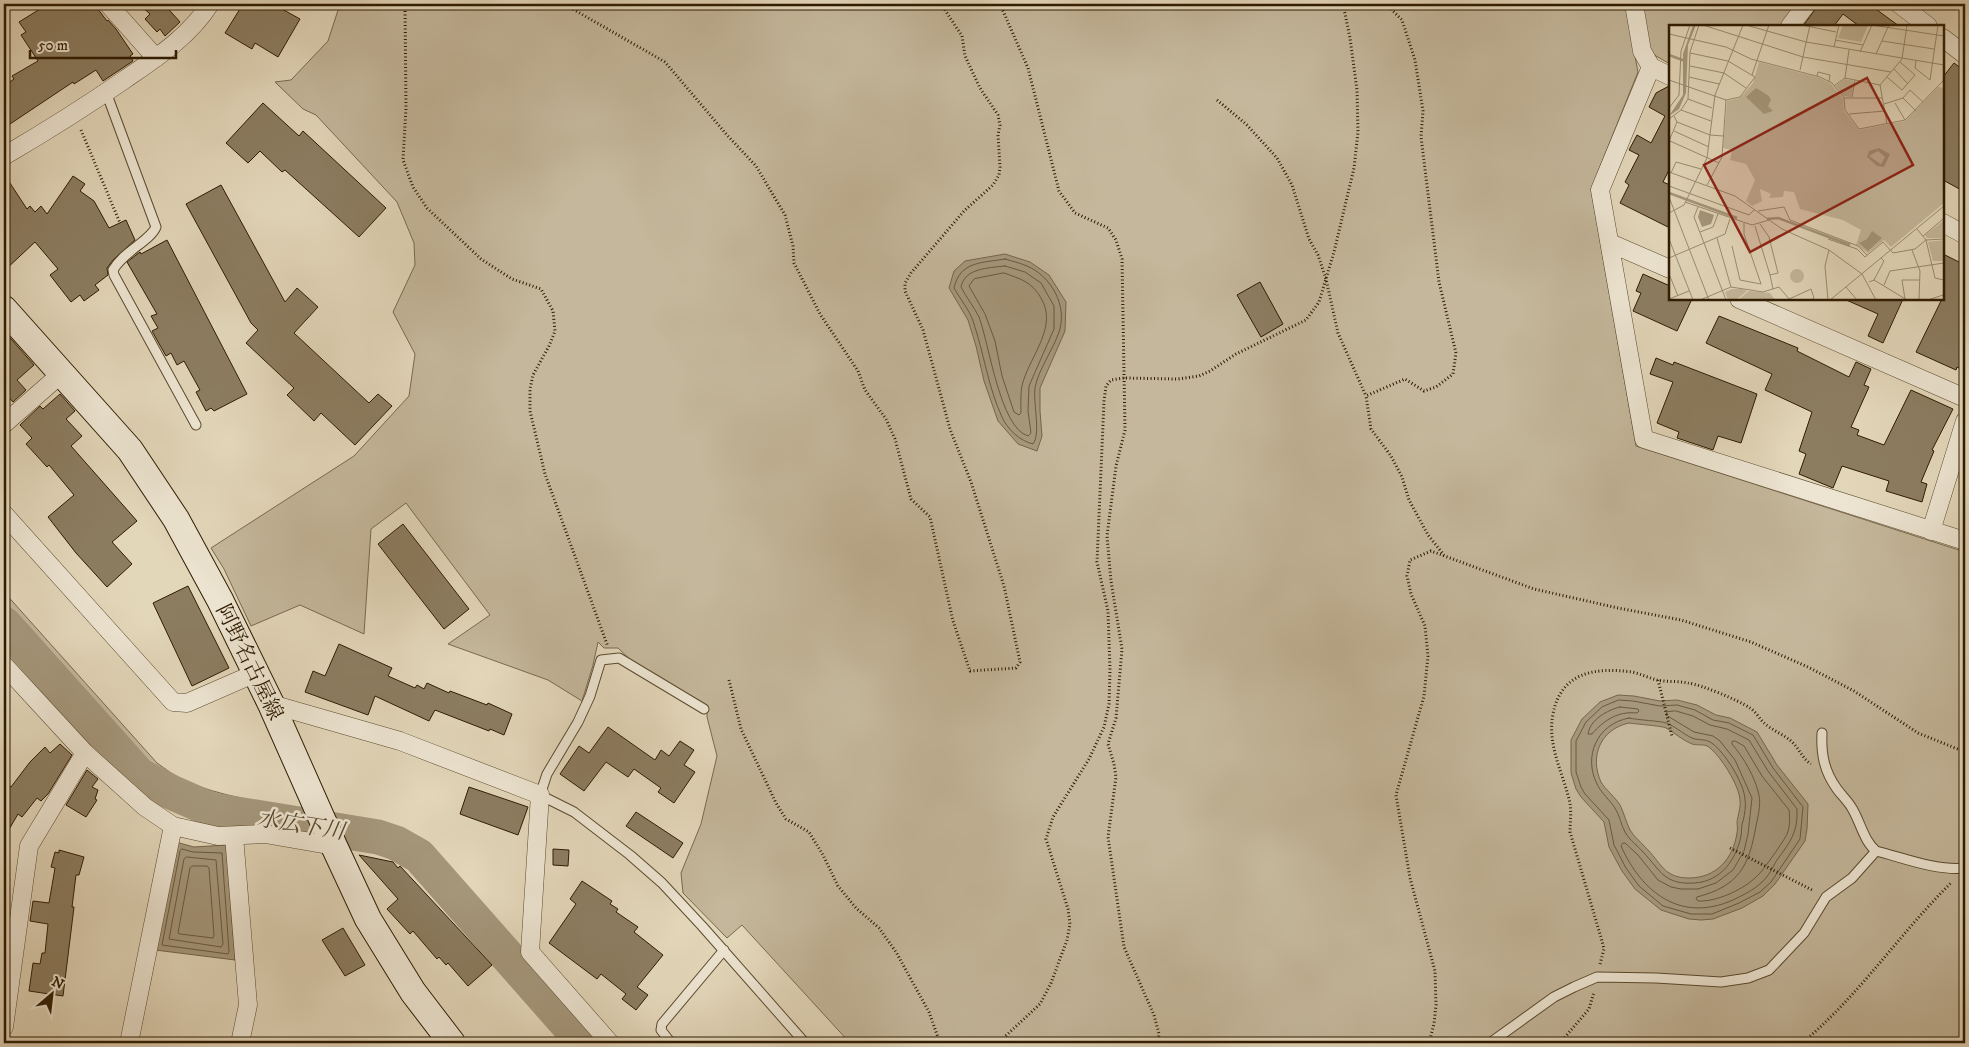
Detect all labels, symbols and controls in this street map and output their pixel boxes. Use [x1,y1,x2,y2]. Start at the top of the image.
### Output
inset map [1669,25,1944,300]
scale bar [30,28,176,60]
text: 50 m [38,36,68,55]
street label: 阿野名古屋線 [210,600,288,725]
water label: 水広下川 [255,805,348,846]
north arrow [28,970,78,1020]
text: N [48,973,67,994]

